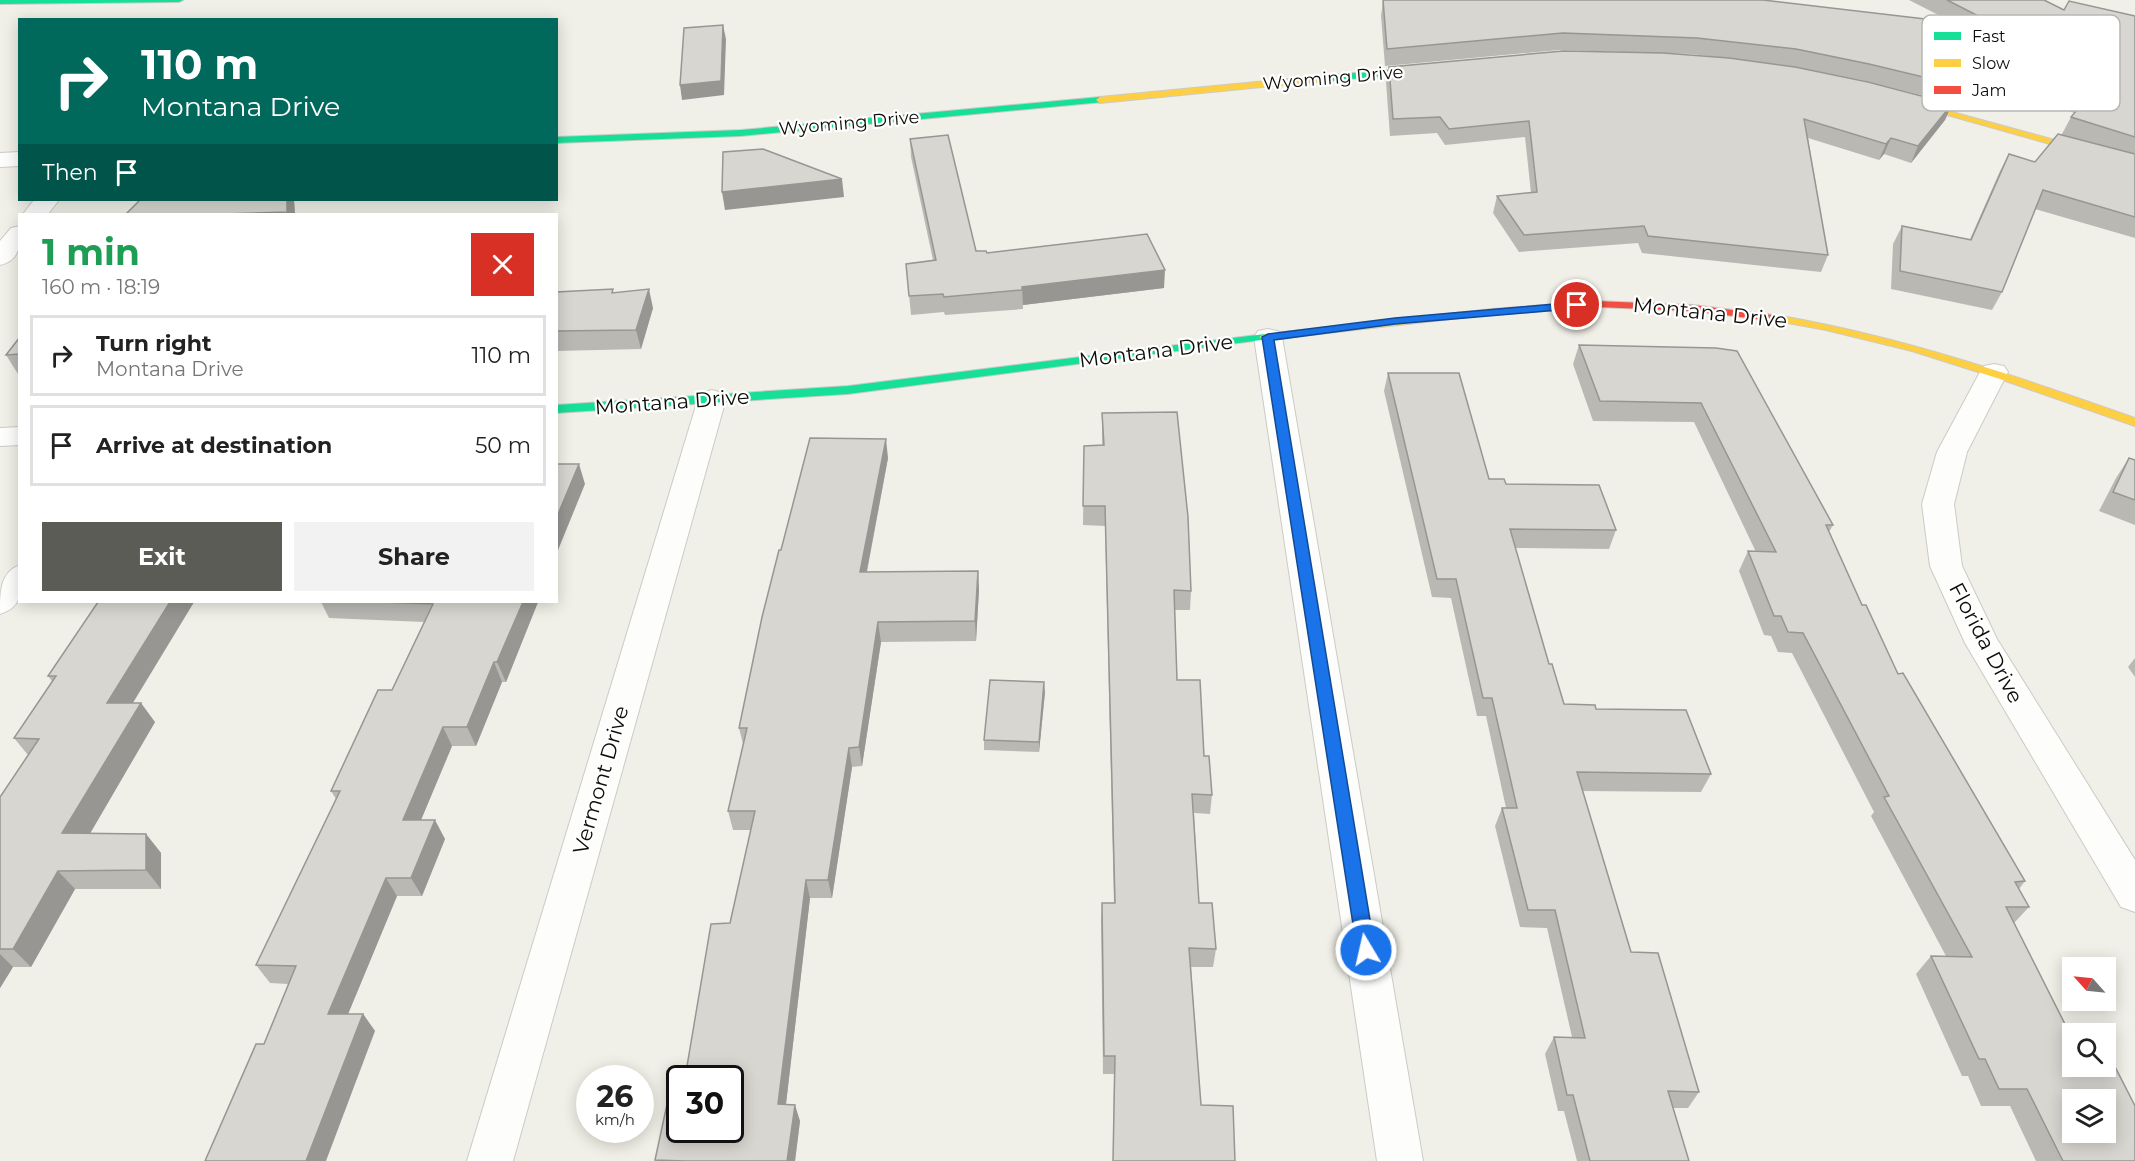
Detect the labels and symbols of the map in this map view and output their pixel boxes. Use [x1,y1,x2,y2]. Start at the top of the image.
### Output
legend [1922,15,2120,111]
text: Fast [1972,27,2006,46]
text: Slow [1972,54,2010,73]
street label: Wyoming Drive [1262,61,1404,95]
text: Jam [1971,81,2006,100]
street label: Wyoming Drive [778,106,920,140]
pin [1551,279,1602,330]
street label: Montana Drive [1632,292,1788,333]
street label: Montana Drive [1077,329,1234,372]
street label: Montana Drive [594,384,750,419]
street label: Florida Drive [1944,578,2029,707]
street label: Vermont Drive [567,703,634,857]
position arrow [1334,918,1398,982]
north arrow [2062,957,2116,1011]
speed limit sign: 30 [666,1065,744,1143]

